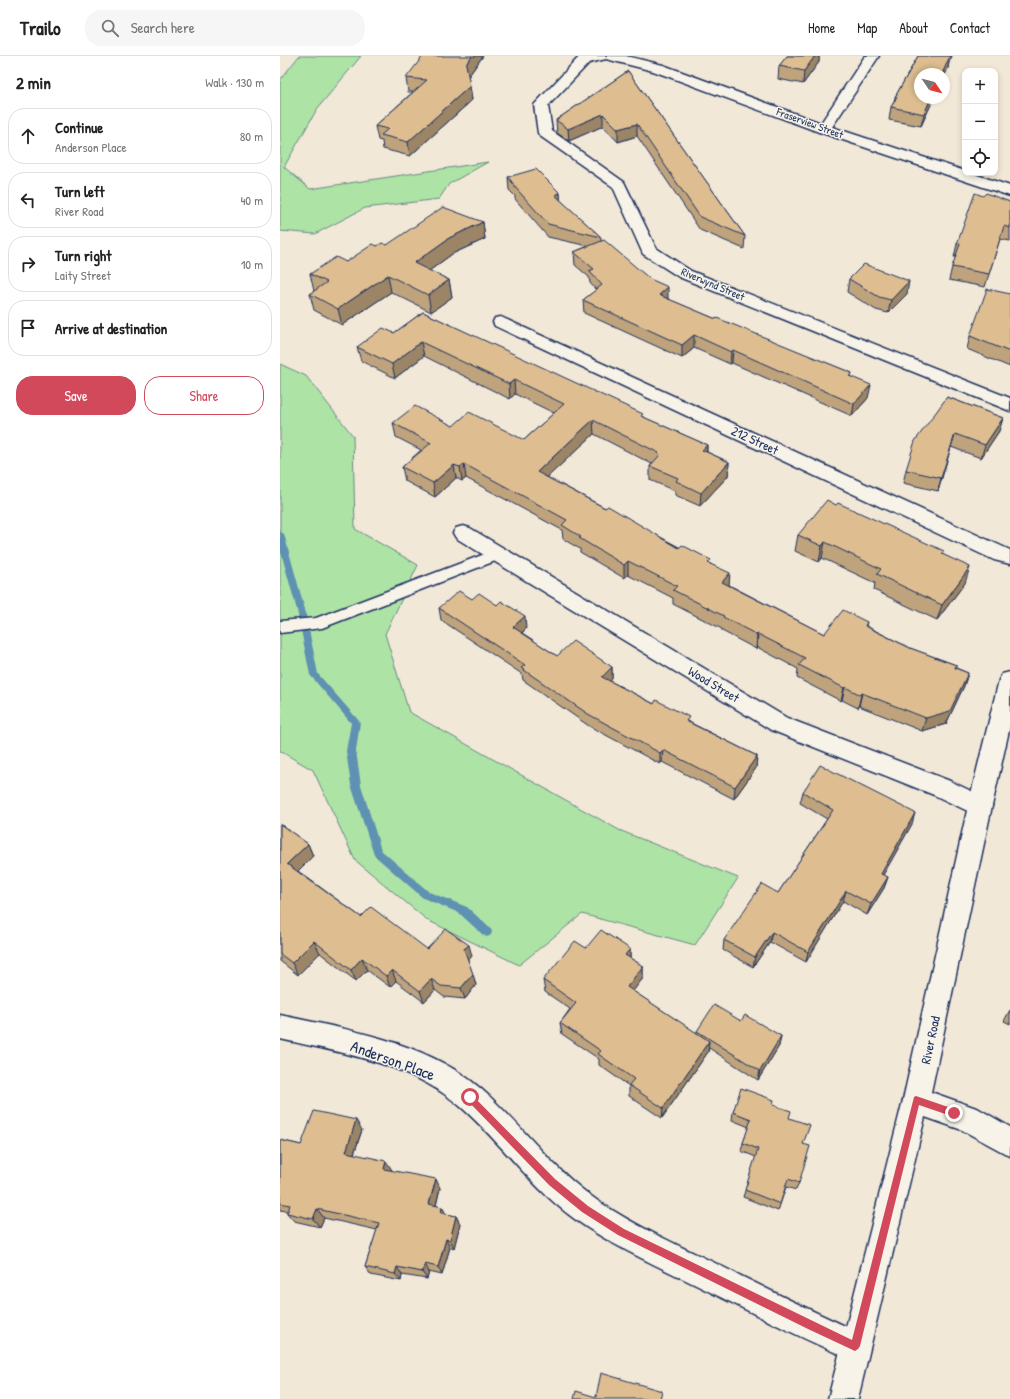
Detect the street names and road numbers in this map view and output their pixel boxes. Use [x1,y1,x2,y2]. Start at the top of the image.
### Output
street label: Fraserview Street [774,104,845,142]
street label: Riverwynd Street [679,264,747,304]
street label: 212 Street [728,421,782,459]
street label: Wood Street [685,662,743,707]
street label: River Road [916,1014,944,1066]
street label: Anderson Place [348,1035,439,1086]

